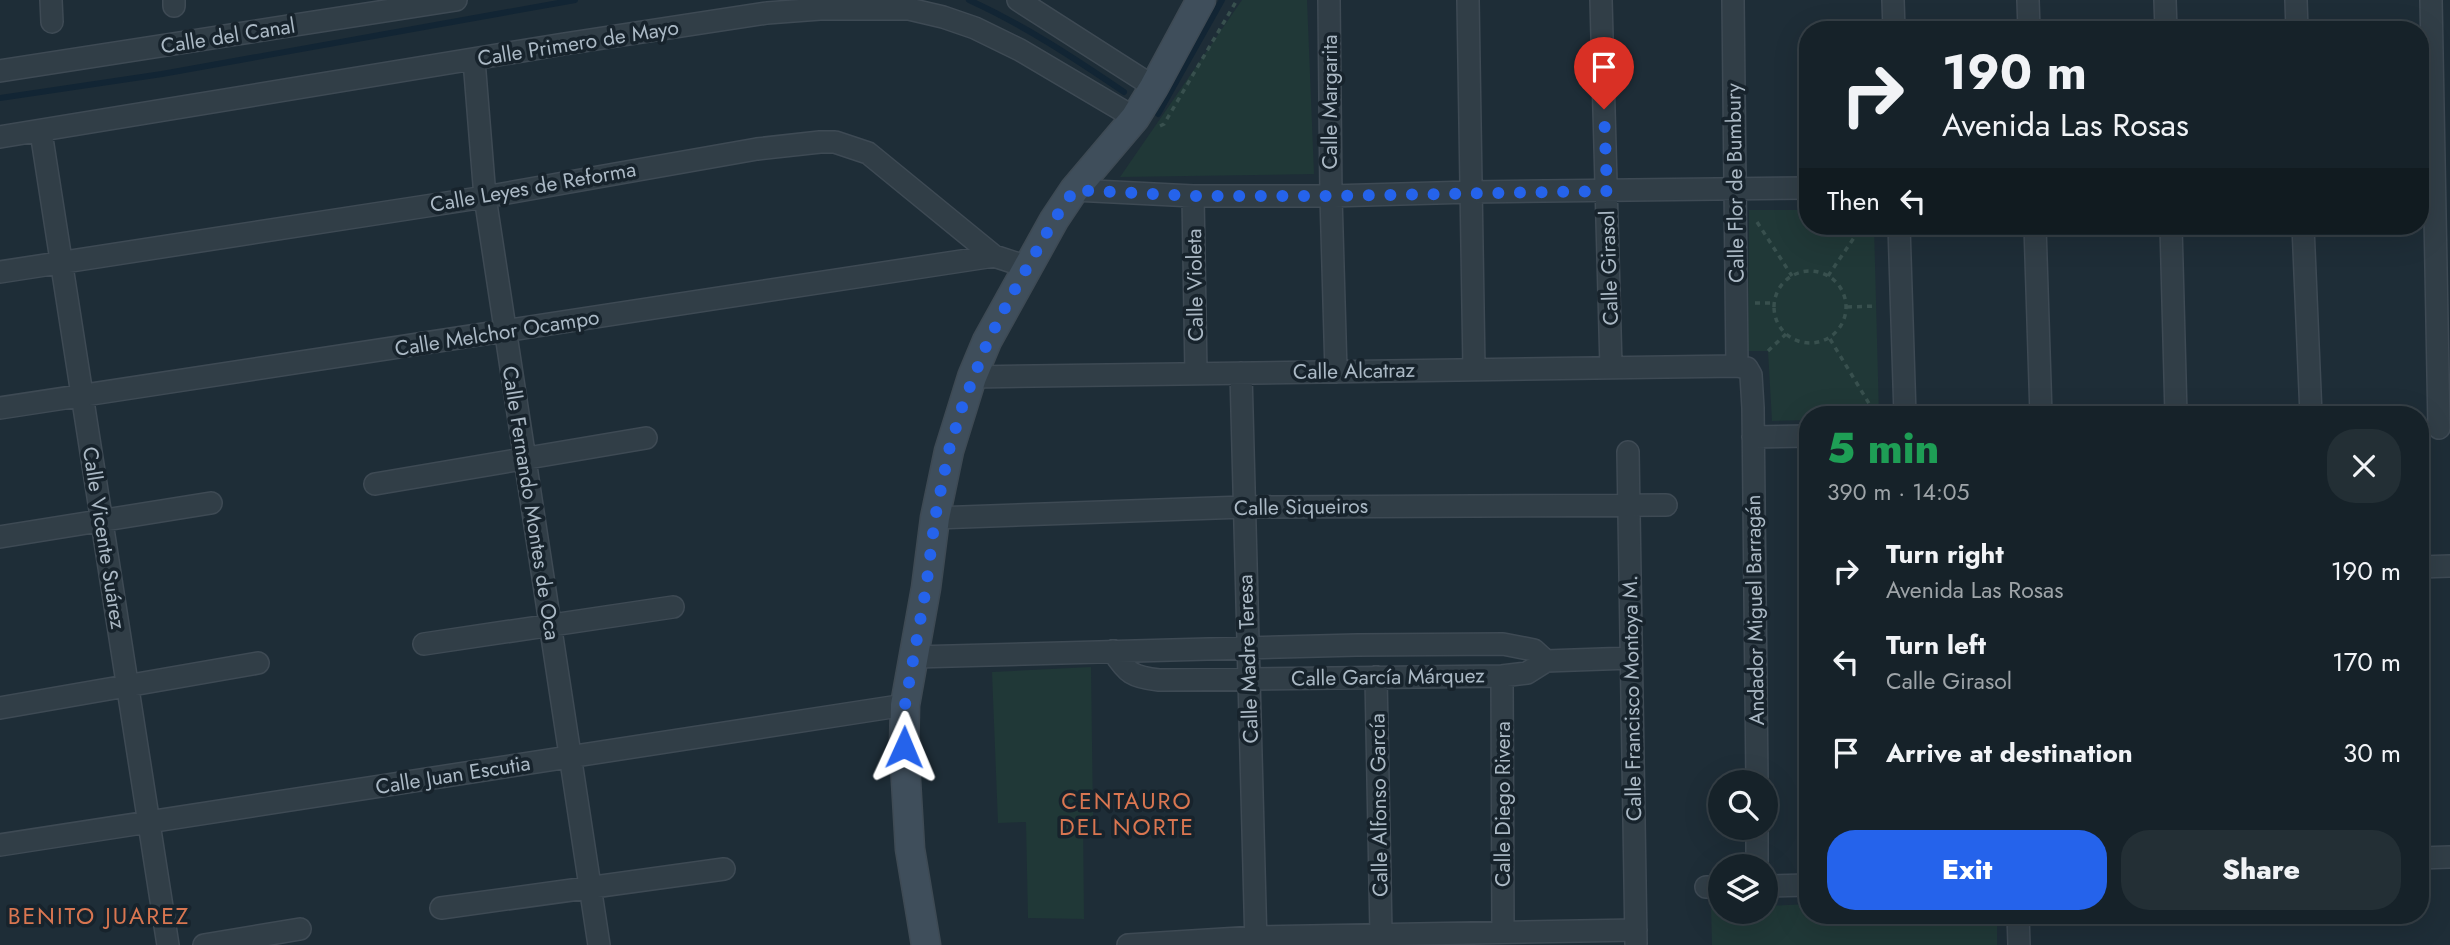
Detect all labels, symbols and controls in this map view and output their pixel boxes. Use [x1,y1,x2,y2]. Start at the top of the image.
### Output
street label: Calle del Canal [159,11,297,61]
street label: Calle Primero de Mayo [475,12,681,74]
street label: Calle Margarita [1315,34,1345,170]
pin [1574,37,1634,109]
text: 190 m [1942,37,2087,107]
icon: arrive [1585,48,1623,86]
icon: right [1827,49,1918,140]
street label: Calle Flor de Bumbury [1718,82,1752,283]
text: Avenida Las Rosas [1942,102,2189,148]
street label: Calle Leyes de Reforma [428,154,638,220]
text: Then [1827,182,1880,220]
icon: left [1894,182,1932,220]
street label: Calle Girasol [1592,210,1626,326]
street label: Calle Violeta [1179,228,1211,342]
street label: Calle Melchor Ocampo [393,302,601,364]
street label: Calle Alcatraz [1293,355,1416,387]
street label: Calle Fernando Montes de Oca [495,364,567,642]
text: 5 min [1827,418,1939,479]
button: close [2327,429,2401,503]
street label: Calle Vicente Suárez [75,445,133,632]
text: 390 m · 14:05 [1827,475,1970,509]
street label: Calle Siqueiros [1234,491,1368,523]
street label: Andador Miguel Barragán [1738,494,1772,726]
text: Turn right [1886,535,2004,573]
icon: right [1827,552,1865,590]
text: 190 m [2331,552,2401,590]
text: Avenida Las Rosas [1886,573,2063,607]
street label: Calle Madre Teresa [1230,574,1266,744]
street label: Calle Francisco Montoya M. [1615,575,1649,821]
text: Turn left [1886,626,1986,664]
icon: left [1827,643,1865,681]
text: 170 m [2332,643,2401,681]
street label: Calle García Márquez [1291,660,1485,694]
text: Calle Girasol [1886,664,2012,698]
position arrow [867,710,941,784]
street label: Calle Alfonso García [1362,713,1396,897]
street label: Calle Diego Rivera [1488,721,1518,887]
icon: arrive [1827,734,1865,772]
text: Arrive at destination [1886,734,2133,772]
text: 30 m [2343,734,2401,772]
street label: Calle Juan Escutia [373,748,533,802]
map controls [1708,770,1778,924]
button: search [1708,770,1778,840]
district label: CENTAURO DEL NORTE [1059,784,1195,844]
button: Exit [1827,830,2107,910]
button: Share [2121,830,2401,910]
button: layers [1708,854,1778,924]
district label: BENITO JUAREZ [8,899,190,933]

